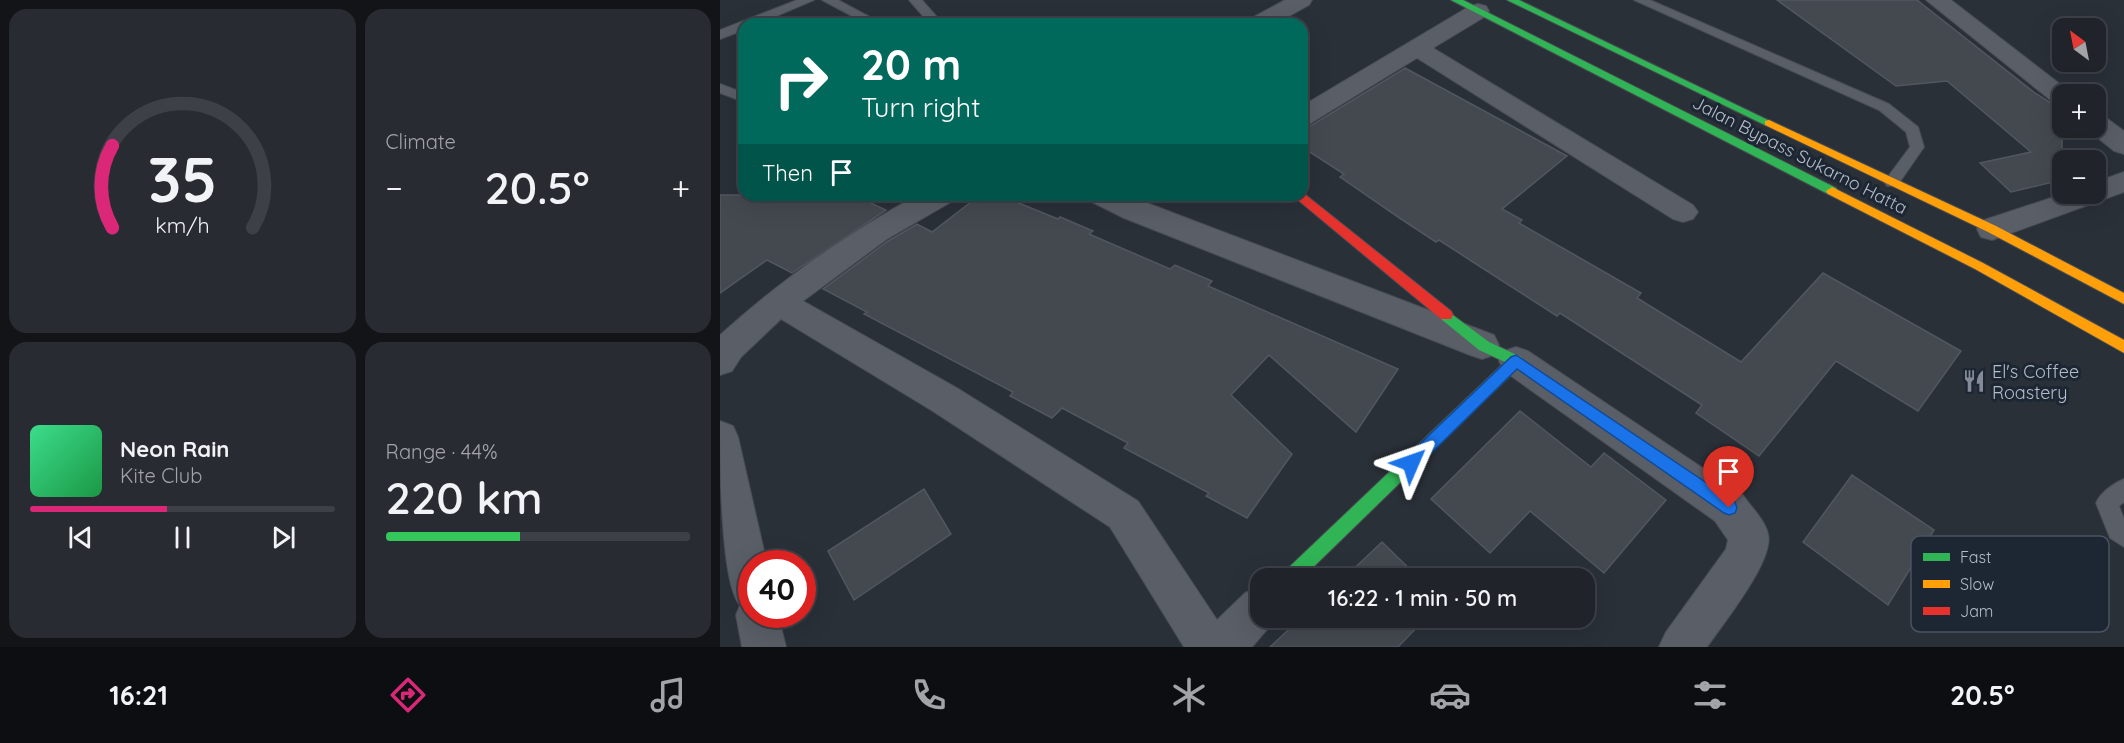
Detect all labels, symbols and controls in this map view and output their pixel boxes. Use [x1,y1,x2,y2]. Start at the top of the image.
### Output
north arrow [2052,18,2106,72]
map controls [2052,18,2106,204]
text: 20 m [861,38,961,91]
icon: right [762,42,840,120]
button: + [2052,84,2106,138]
text: Turn right [861,90,980,124]
street label: Jalan Bypass Sukarno Hatta [1689,91,1911,219]
text: Climate [386,129,456,154]
text: 35 [148,140,217,218]
button: − [2052,150,2106,204]
icon: arrive [825,156,858,189]
text: 20.5° [484,159,590,215]
text: Then [762,159,813,187]
text: − [386,167,403,208]
text: + [671,167,690,208]
text: km/h [155,212,209,238]
place label: El's Coffee Roastery [1992,360,2079,404]
restaurant icon: El's Coffee Roastery [1961,368,1987,394]
position arrow [1379,431,1443,495]
text: Neon Rain [120,435,229,463]
text: Range · 44% [386,439,497,464]
pin [1703,446,1754,508]
icon: arrive [1712,455,1745,488]
text: Kite Club [120,463,202,488]
text: 220 km [386,469,543,525]
icon: previous [64,521,97,554]
icon: pause [166,521,199,554]
icon: next [267,521,300,554]
legend [1911,536,2109,632]
text: Fast [1960,547,1991,567]
speed limit sign: 40 [738,550,816,628]
text: Slow [1960,574,1994,594]
text: 16:22 · 1 min · 50 m [1328,584,1517,612]
text: Jam [1960,601,1993,621]
icon: directions [387,674,429,716]
icon: music [647,674,689,716]
icon: phone [908,674,950,716]
icon: climate [1168,674,1210,716]
icon: car [1429,674,1471,716]
icon: filters [1689,674,1731,716]
text: 16:21 [109,678,168,712]
text: 20.5° [1950,678,2015,712]

